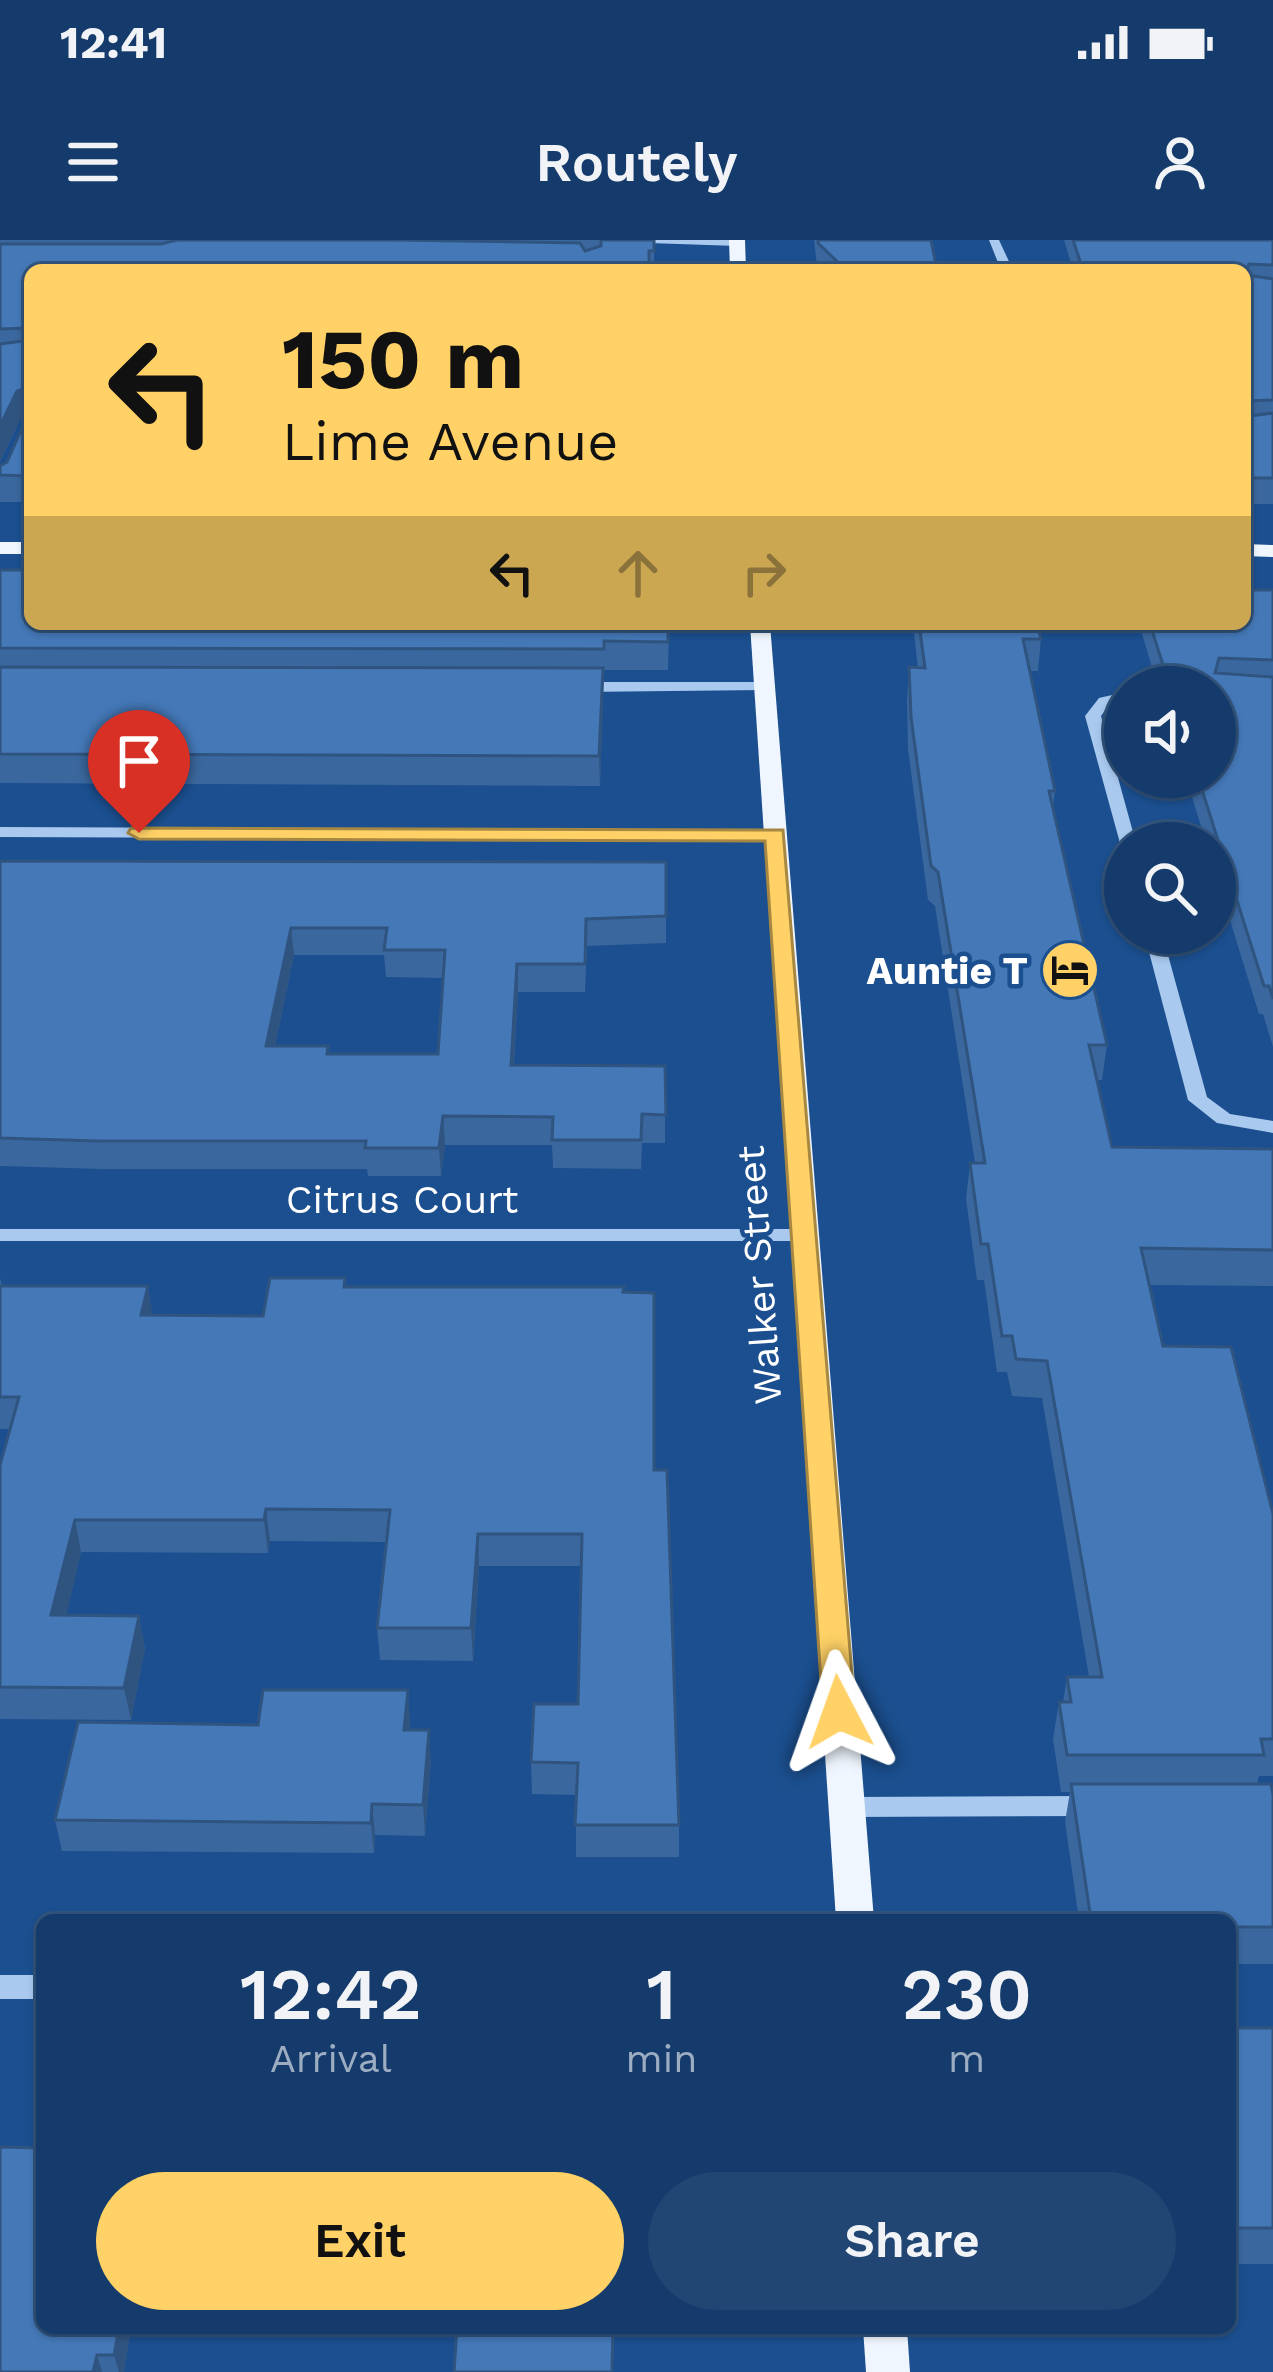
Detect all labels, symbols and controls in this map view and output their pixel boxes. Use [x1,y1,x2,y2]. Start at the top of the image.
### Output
text: 12:41 [60,16,167,69]
icon: menu [60,129,126,195]
icon: person [1147,129,1213,195]
text: Routely [535,131,738,194]
text: 150 m [282,310,524,408]
icon: left [84,312,240,468]
text: Lime Avenue [282,410,619,473]
icon: left [479,540,545,606]
icon: ahead [605,540,671,606]
icon: right [731,540,797,606]
map controls [1104,666,1236,954]
button: sound [1104,666,1236,798]
pin [88,710,190,833]
icon: arrive [106,728,172,794]
button: search [1104,822,1236,954]
hotel icon: Auntie T [1039,939,1101,1001]
place label: Auntie T [867,948,1028,993]
street label: Walker Street [728,1144,790,1406]
street label: Citrus Court [286,1177,518,1222]
position arrow [776,1649,902,1775]
text: 12:42 [240,1952,422,2036]
text: 1 [646,1952,676,2036]
text: 230 [901,1952,1032,2036]
text: Arrival [270,2036,392,2081]
text: min [626,2036,697,2081]
text: m [948,2036,985,2081]
button: Exit [96,2172,624,2310]
button: Share [648,2172,1176,2310]

